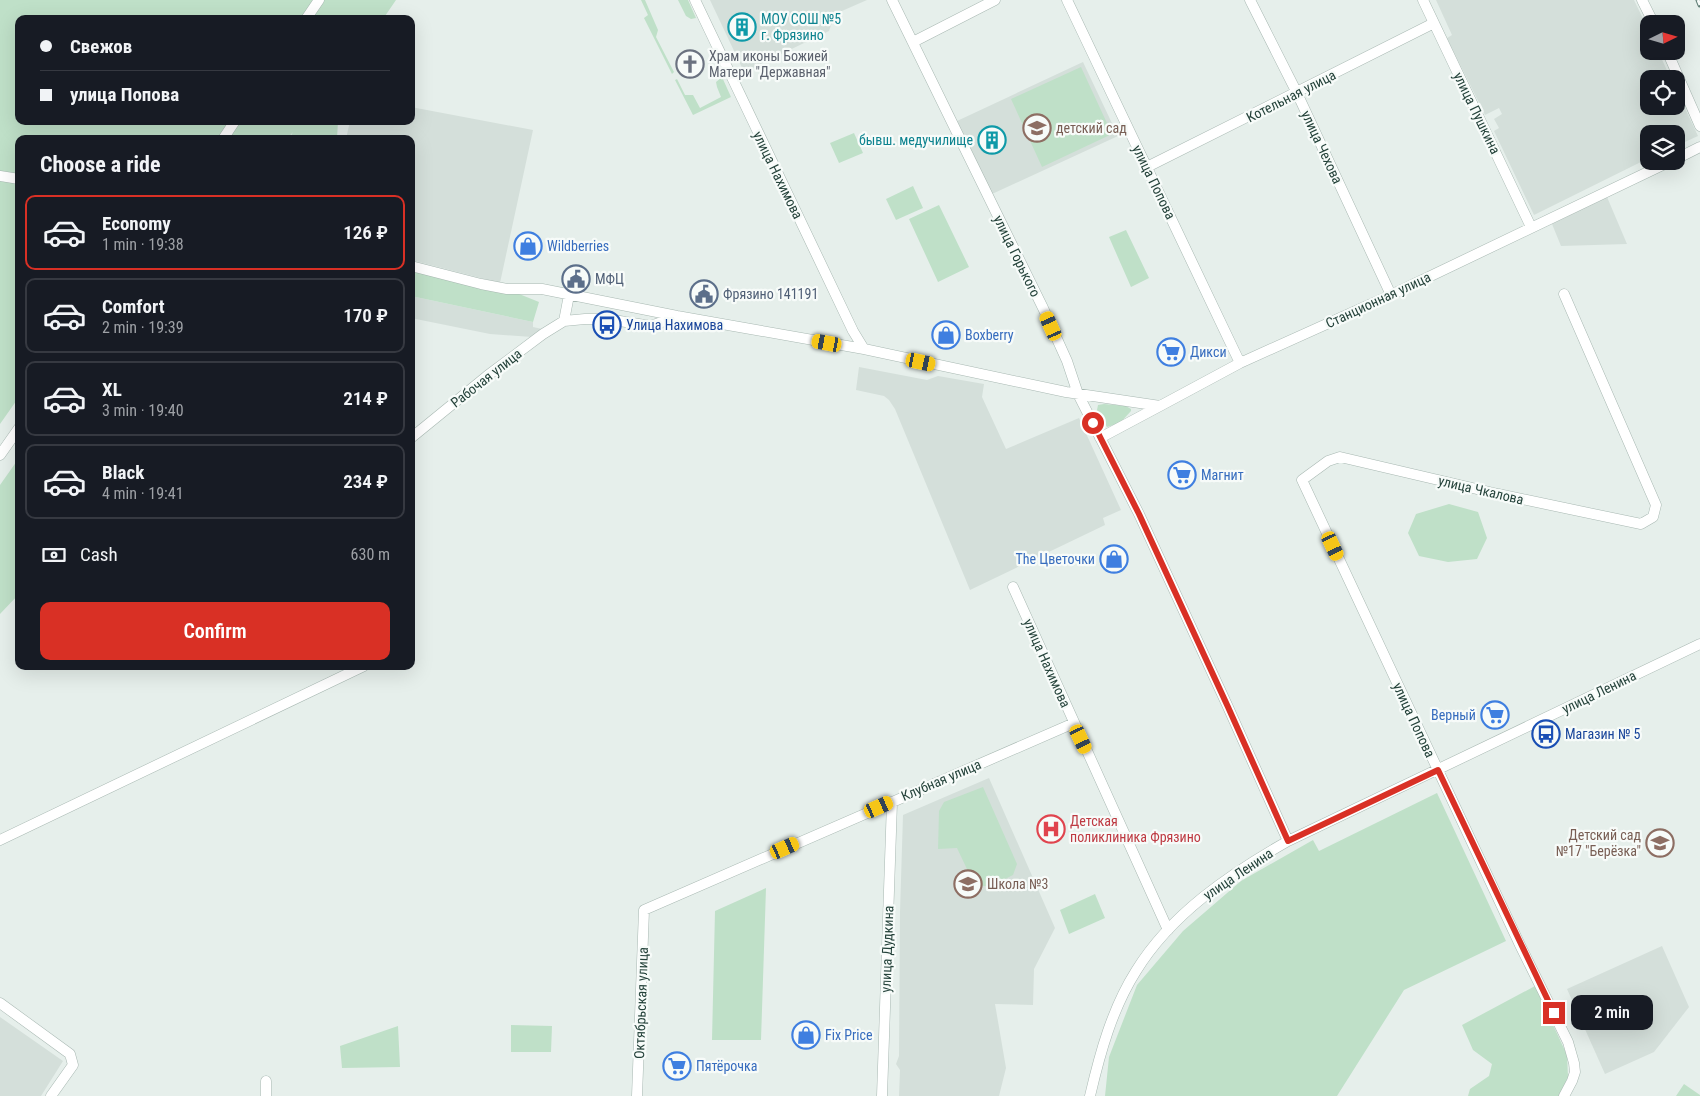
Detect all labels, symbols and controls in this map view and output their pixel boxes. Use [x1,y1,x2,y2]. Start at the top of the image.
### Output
place label: МОУ СОШ №5 г. Фрязино [761,11,841,43]
building icon: МОУ СОШ №5 г. Фрязино [727,12,757,42]
north arrow [1640,15,1685,60]
map controls [1640,15,1685,170]
text: Свежов [70,35,132,58]
place label: Храм иконы Божией Матери "Державная" [709,48,831,80]
church icon: Храм иконы Божией Матери "Державная" [675,49,705,79]
street label: Котельная улица [1244,67,1338,125]
street label: улица Пушкина [1450,69,1504,157]
button: locate [1640,70,1685,115]
text: улица Попова [70,83,179,106]
street label: улица Чехова [1298,108,1346,186]
school or university icon: детский сад [1022,113,1052,143]
place label: детский сад [1056,120,1127,136]
building icon: бывш. медучилище [977,125,1007,155]
button: layers [1640,125,1685,170]
street label: улица Нахимова [750,129,806,221]
place label: бывш. медучилище [859,132,973,148]
street label: улица Попова [1129,142,1179,222]
text: Choose a ride [40,152,161,177]
icon: car [42,210,87,255]
text: Economy [102,212,171,235]
street label: улица Горького [990,213,1044,299]
text: 126 ₽ [343,221,388,244]
shop icon: Wildberriеs [513,231,543,261]
text: 1 min · 19:38 [102,235,184,254]
place label: Wildberriеs [547,238,609,254]
public building icon: МФЦ [561,264,591,294]
street label: Станционная улица [1323,269,1433,331]
place label: МФЦ [595,271,624,287]
public building icon: Фрязино 141191 [689,279,719,309]
place label: Фрязино 141191 [723,286,818,302]
icon: car [42,293,87,338]
text: Comfort [102,295,165,318]
text: 170 ₽ [343,304,388,327]
car [1038,309,1063,343]
bus stop icon: Улица Нахимова [592,310,622,340]
place label: Улица Нахимова [626,317,723,333]
text: 2 min · 19:39 [102,318,184,337]
shop icon: Boxberry [931,320,961,350]
place label: Boxberry [965,327,1014,343]
car [810,333,843,353]
supermarket icon: Дикси [1156,337,1186,367]
place label: Дикси [1190,344,1227,360]
street label: Рабочая улица [447,345,525,411]
car [904,352,937,372]
icon: car [42,376,87,421]
text: XL [102,378,122,401]
text: 214 ₽ [343,387,388,410]
text: 3 min · 19:40 [102,401,184,420]
route start [1082,412,1104,434]
icon: car [42,459,87,504]
supermarket icon: Магнит [1167,460,1197,490]
text: Black [102,461,144,484]
place label: Магнит [1201,467,1244,483]
text: 234 ₽ [343,470,388,493]
street label: улица Чкалова [1437,472,1525,508]
text: 4 min · 19:41 [102,484,184,503]
car [1319,529,1346,563]
icon: cash [40,541,68,569]
text: Cash [80,543,118,566]
shop icon: The Цветочки [1099,544,1129,574]
text: 630 m [351,545,390,564]
place label: The Цветочки [1015,551,1095,567]
button: Confirm [40,602,390,660]
street label: улица Нахимова [1020,616,1074,710]
street label: улица Ленина [1559,667,1639,717]
street label: улица Попова [1390,680,1438,760]
supermarket icon: Верный [1480,700,1510,730]
place label: Верный [1431,707,1476,723]
bus stop icon: Магазин № 5 [1531,719,1561,749]
car [1067,722,1094,756]
place label: Магазин № 5 [1565,726,1641,742]
street label: Клубная улица [899,756,983,804]
car [862,794,895,820]
place label: Детская поликлиника Фрязино [1070,813,1201,845]
hospital icon: Детская поликлиника Фрязино [1036,814,1066,844]
place label: Детский сад №17 "Берёзка" [1556,827,1641,859]
school or university icon: Детский сад №17 "Берёзка" [1645,828,1675,858]
car [768,835,801,861]
street label: улица Ленина [1200,845,1276,903]
school or university icon: Школа №3 [953,869,983,899]
place label: Школа №3 [987,876,1048,892]
street label: улица Дудкина [877,905,897,993]
street label: Октябрьская улица [631,947,651,1059]
callout: 2 min [1572,996,1654,1030]
route end [1543,1002,1565,1024]
text: 2 min [1594,1003,1630,1022]
shop icon: Fix Price [791,1020,821,1050]
place label: Fix Price [825,1027,873,1043]
supermarket icon: Пятёрочка [662,1051,692,1081]
place label: Пятёрочка [696,1058,758,1074]

